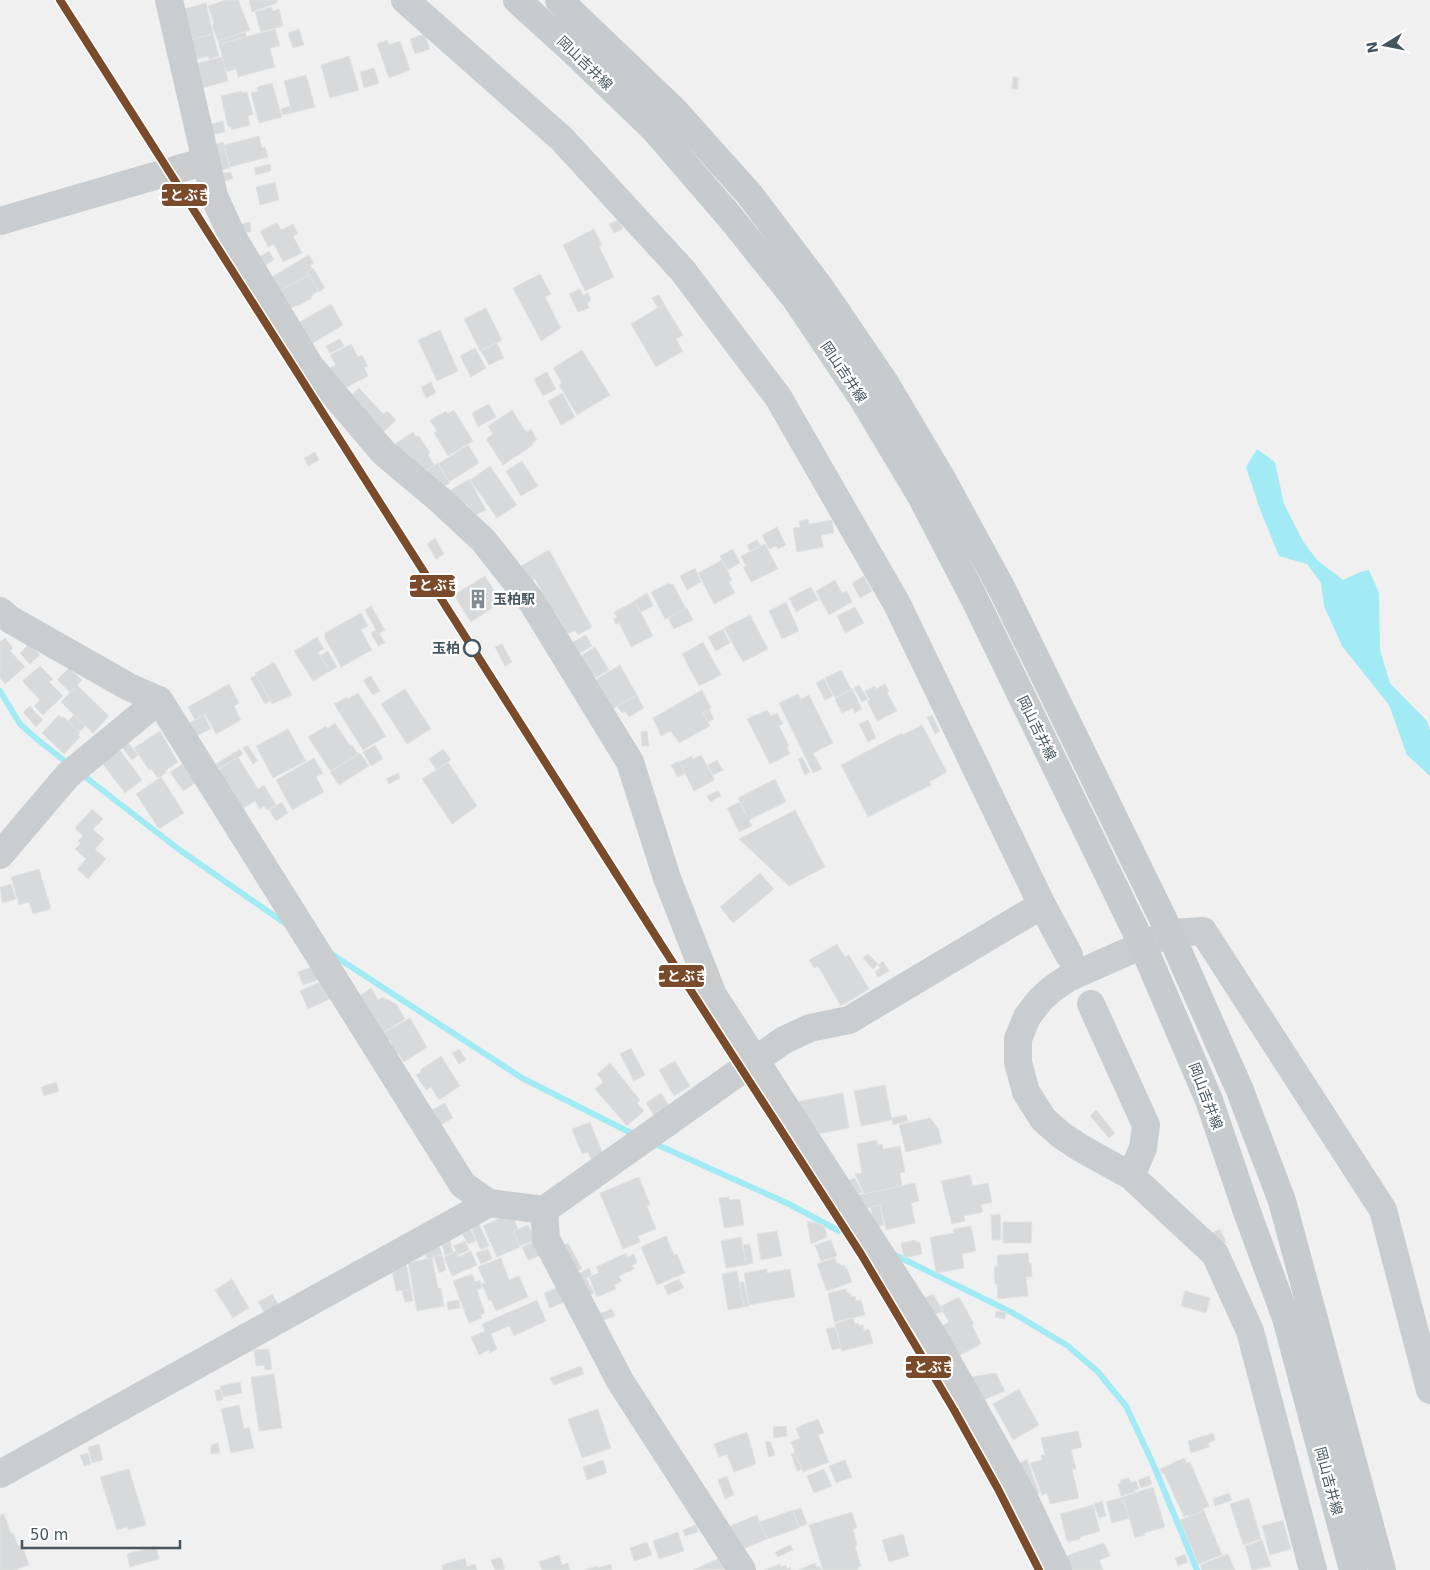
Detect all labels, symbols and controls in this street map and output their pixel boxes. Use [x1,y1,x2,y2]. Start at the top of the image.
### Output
north arrow [1360,20,1410,70]
street label: 岡山吉井線 [554,33,616,93]
text: N [1363,40,1381,54]
line badge: ことぶき [161,183,208,207]
text: ことぶき [156,187,212,203]
street label: 岡山吉井線 [818,339,870,405]
line badge: ことぶき [409,574,456,598]
text: ことぶき [405,577,461,593]
building icon: 玉柏駅 [467,588,489,610]
place label: 玉柏駅 [493,591,535,607]
marker: 玉柏 [463,639,481,657]
place label: 玉柏 [432,640,460,656]
street label: 岡山吉井線 [1014,693,1060,763]
line badge: ことぶき [658,964,705,988]
text: ことぶき [653,968,709,984]
street label: 岡山吉井線 [1186,1060,1226,1132]
line badge: ことぶき [905,1355,952,1379]
text: ことぶき [900,1359,956,1375]
street label: 岡山吉井線 [1312,1445,1346,1517]
scale bar [22,1518,180,1550]
text: 50 m [30,1526,68,1544]

